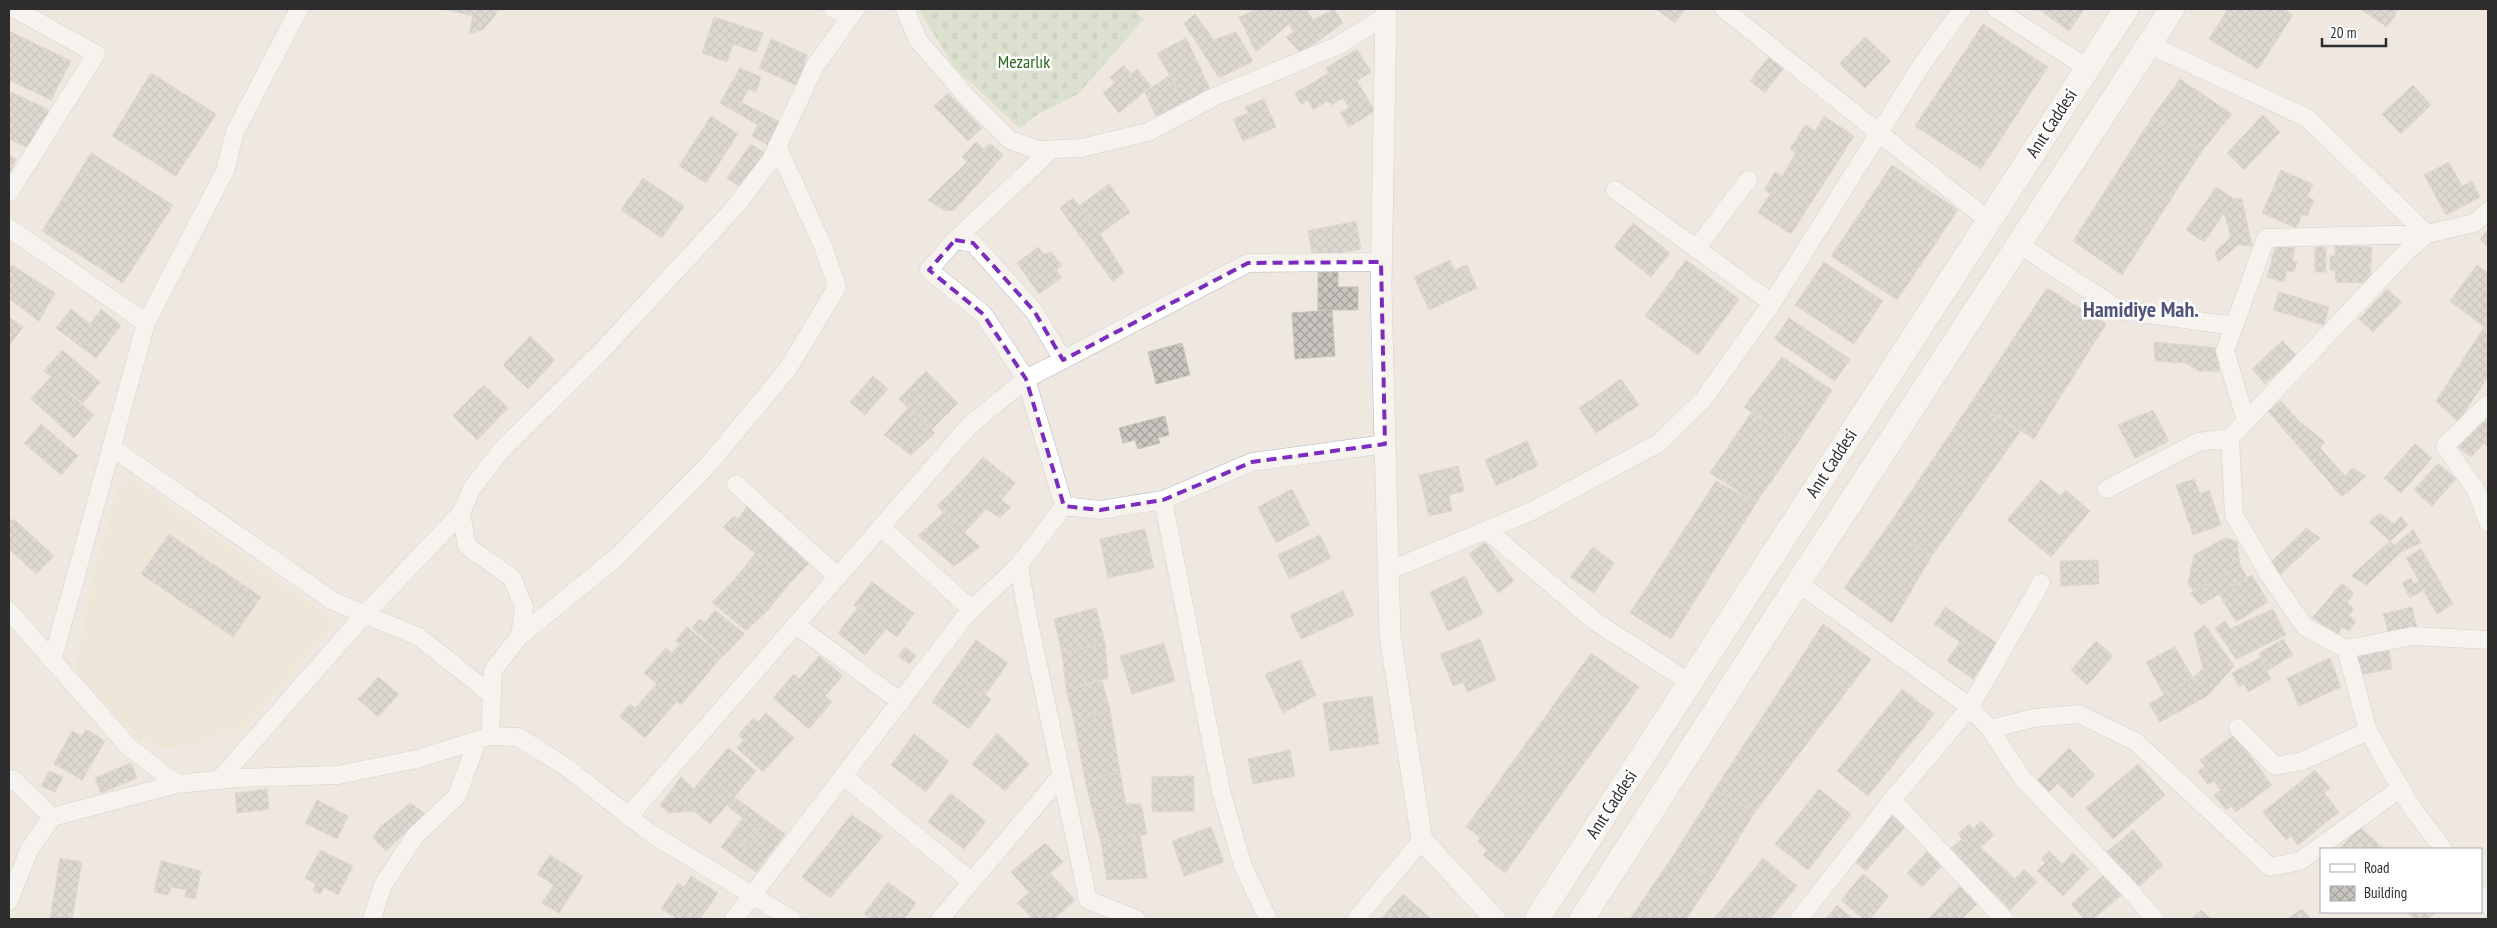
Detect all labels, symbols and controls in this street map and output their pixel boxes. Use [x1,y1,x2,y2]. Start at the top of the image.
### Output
scale bar [2322,15,2386,47]
text: 20 m [2330,23,2356,42]
park label: Mezarlık [998,50,1050,73]
street label: Anıt Caddesi [2020,84,2082,162]
district label: Hamidiye Mah. [2083,295,2199,323]
street label: Anıt Caddesi [1800,424,1862,502]
street label: Anıt Caddesi [1580,765,1642,843]
legend [2320,848,2482,913]
text: Road [2364,858,2390,877]
text: Building [2364,883,2407,902]

